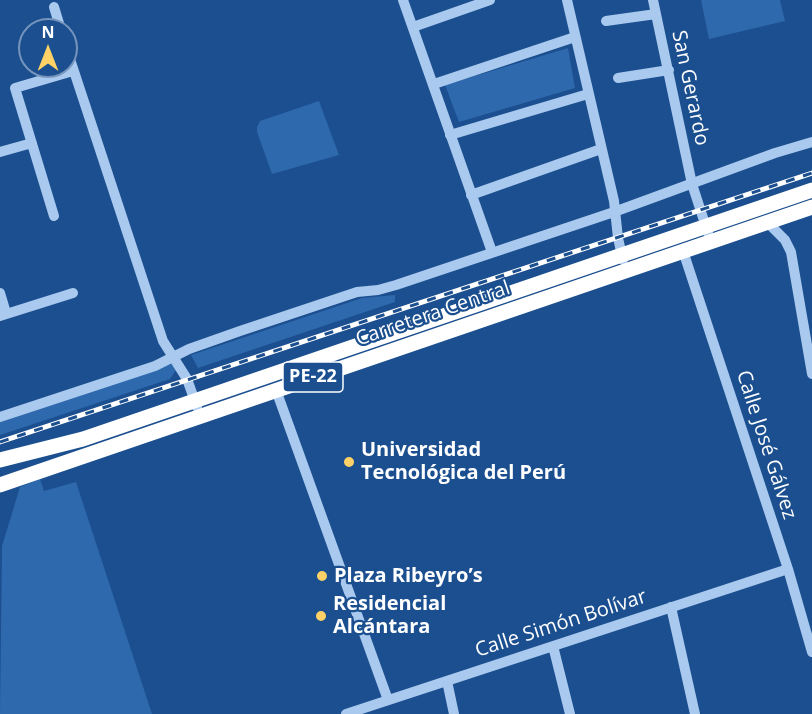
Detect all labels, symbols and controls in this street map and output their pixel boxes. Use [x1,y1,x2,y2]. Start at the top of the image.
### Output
north arrow [18,18,78,78]
text: N [41,21,55,43]
street label: San Gerardo [666,28,714,148]
street label: Carretera Central [353,276,513,352]
road number: PE-22 [283,362,343,392]
street label: Calle José Gálvez [731,368,801,522]
place label: Universidad Tecnológica del Perú [361,438,566,485]
marker: Universidad Tecnológica del Perú [342,455,356,469]
place label: Plaza Ribeyro’s [334,564,483,588]
marker: Plaza Ribeyro’s [315,569,329,583]
street label: Calle Simón Bolívar [472,585,650,663]
place label: Residencial Alcántara [333,592,446,639]
marker: Residencial Alcántara [314,609,328,623]

